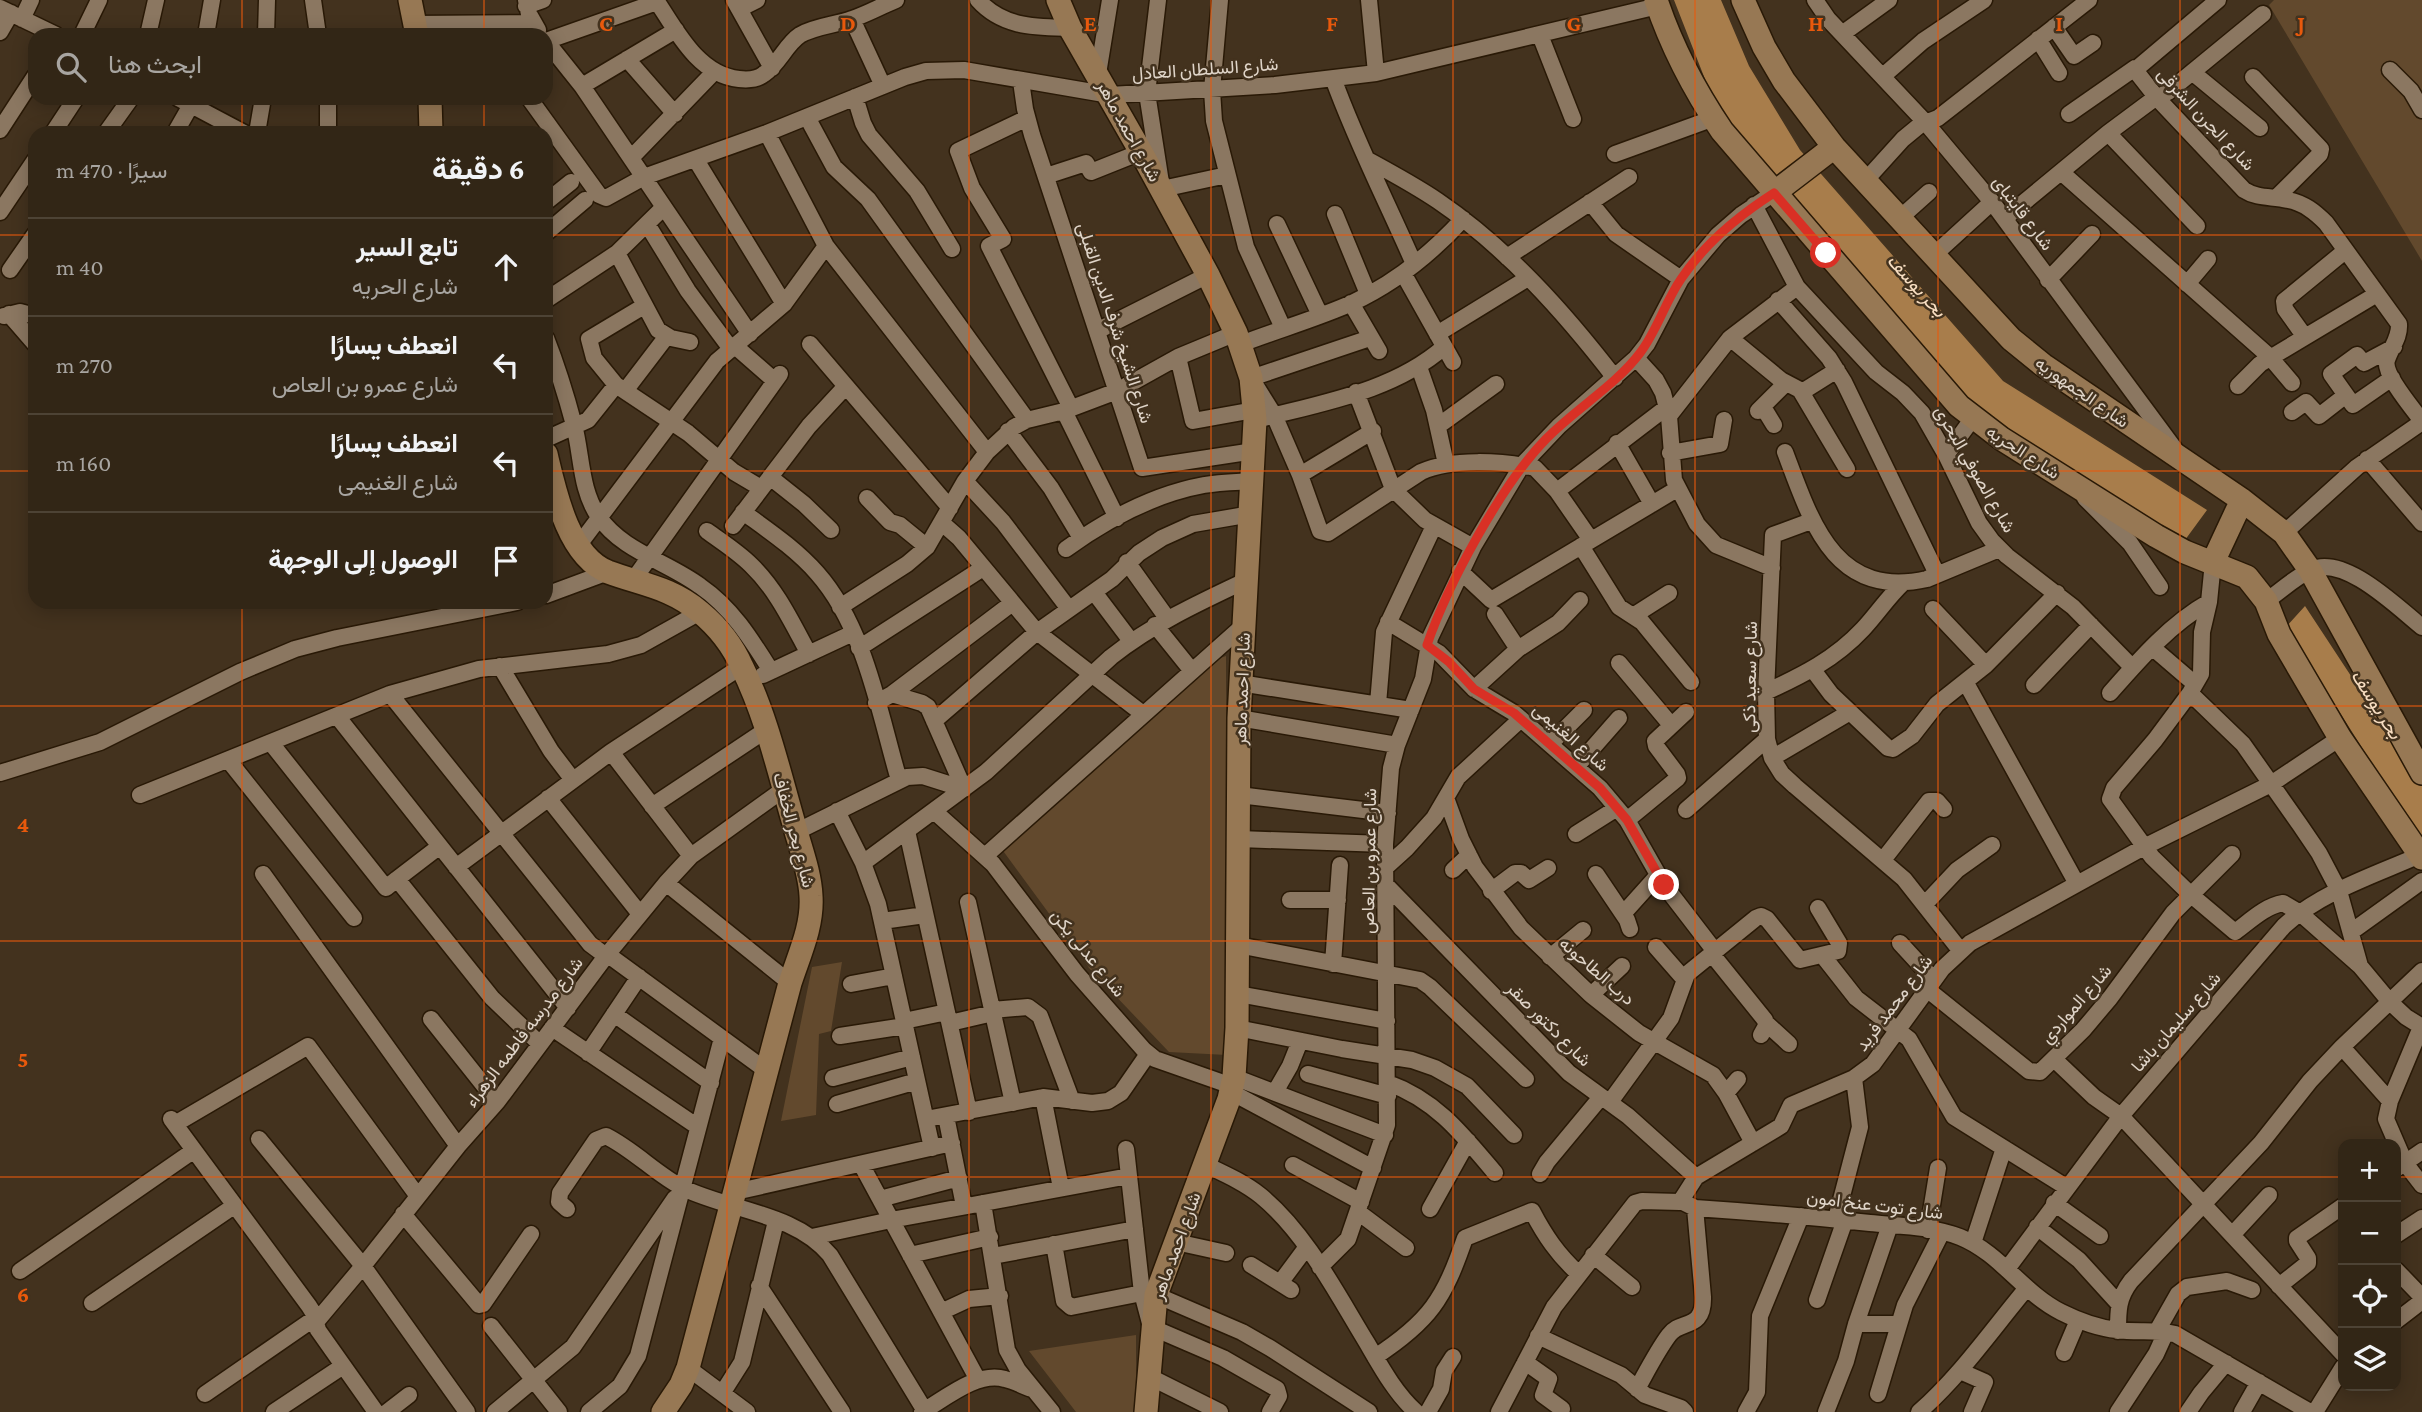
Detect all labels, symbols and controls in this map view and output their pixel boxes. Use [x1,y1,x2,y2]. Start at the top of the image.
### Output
text: C [599,10,613,36]
text: D [840,10,856,36]
text: E [1083,10,1097,36]
text: F [1326,10,1338,36]
text: G [1567,10,1582,36]
text: H [1808,10,1824,36]
text: I [2055,10,2063,36]
text: J [2295,10,2305,36]
search box [28,28,553,105]
icon: search [52,48,90,86]
text: ابحث هنا [108,50,202,79]
street label: شارع السلطان العادل [1131,54,1279,86]
street label: شارع الجرن الشرقى [2152,63,2259,176]
street label: شارع احمد ماهر [1091,76,1165,186]
text: 6 دقيقة [432,152,525,185]
text: سيرًا · 470 m [56,157,167,183]
street label: شارع قايتباى [1987,172,2058,255]
street label: شارع الشيخ شرف الدين القبلى [1071,220,1157,426]
text: تابع السير [356,233,458,262]
route start [1810,237,1841,268]
icon: ahead [487,248,525,286]
water label: بحر يوسف [1882,250,1951,323]
text: 40 m [56,254,104,280]
text: شارع الحريه [352,273,458,299]
text: انعطف يسارًا [330,331,458,360]
icon: left [487,346,525,384]
text: 270 m [56,352,113,378]
street label: شارع الجمهوريه [2030,352,2133,433]
text: شارع عمرو بن العاص [272,371,458,397]
street label: شارع الصوفي البحرى [1926,402,2019,539]
street label: شارع الحريه [1982,421,2063,485]
text: انعطف يسارًا [330,429,458,458]
icon: left [487,444,525,482]
text: 160 m [56,450,111,476]
text: شارع الغنيمى [338,469,458,495]
icon: arrive [487,542,525,580]
text: الوصول إلى الوجهة [268,545,458,574]
street label: شارع سعيد ذكى [1739,621,1763,733]
street label: شارع احمد ماهر [1230,632,1256,747]
water label: بحر يوسف [2346,666,2407,744]
street label: شارع الغنيمى [1528,699,1613,777]
street label: شارع بحر الخفاف [767,770,819,890]
street label: شارع عمرو بن العاص [1358,788,1382,934]
text: 4 [17,811,29,837]
route end [1648,869,1679,900]
street label: شارع عدلى يكن [1045,905,1129,1002]
street label: درب الطاحونه [1555,933,1639,1010]
street label: شارع محمد فريد [1851,951,1938,1056]
street label: شارع مدرسه فاطمه الزهراء [461,953,589,1112]
street label: شارع المواردي [2036,961,2119,1051]
street label: شارع سليمان باشا [2127,968,2226,1077]
street label: شارع دكتور صقر [1501,977,1595,1072]
text: 5 [17,1046,29,1072]
map controls [2338,1139,2401,1391]
button: + [2338,1139,2401,1202]
street label: شارع توت عنخ امون [1805,1187,1944,1225]
street label: شارع احمد ماهر [1147,1190,1207,1304]
button: − [2338,1202,2401,1265]
button: locate [2338,1265,2401,1328]
text: 6 [17,1281,29,1307]
button: layers [2338,1328,2401,1391]

